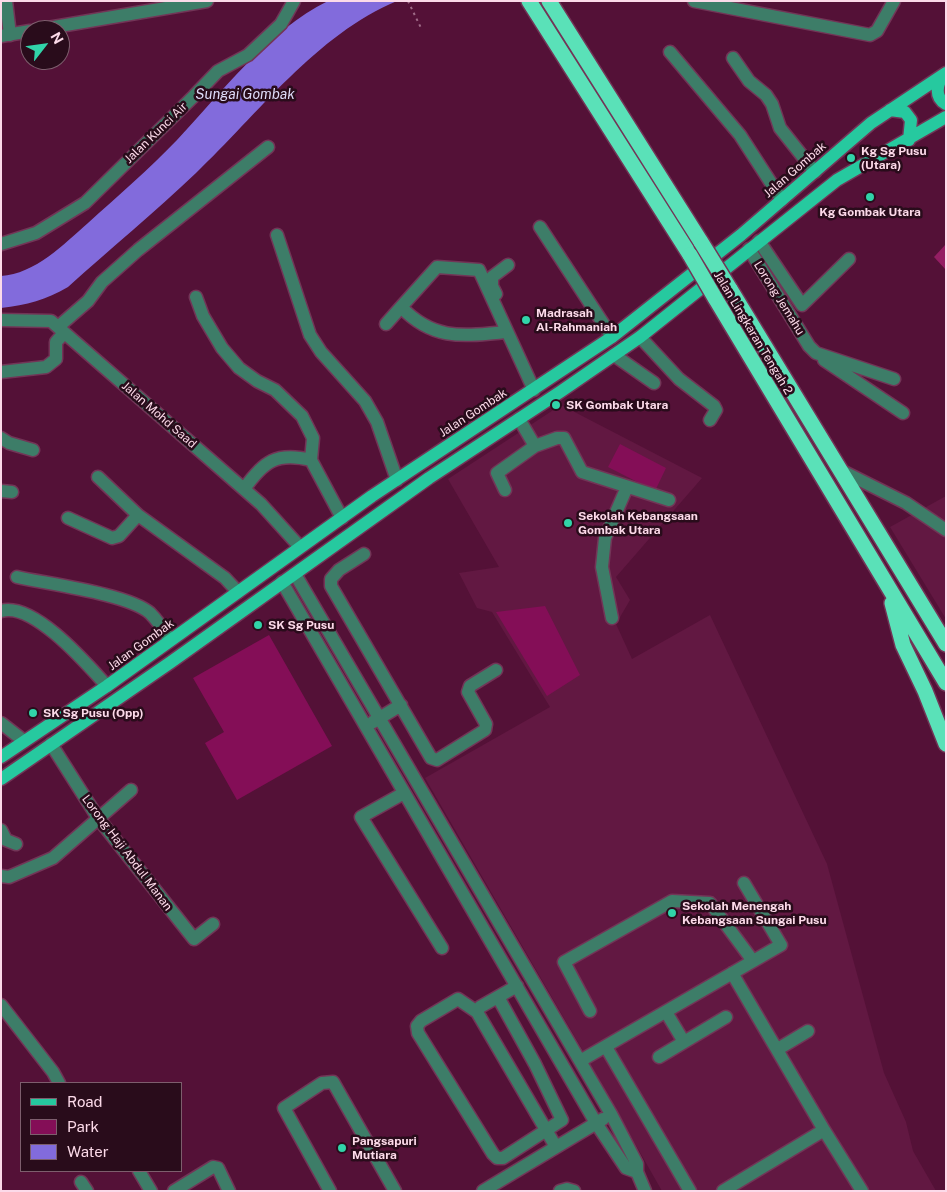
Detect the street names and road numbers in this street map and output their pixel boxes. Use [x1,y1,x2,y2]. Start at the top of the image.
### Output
street label: Jalan Kunci Air [122,99,190,167]
street label: Jalan Gombak [761,139,829,201]
street label: Lorong Jemahu [751,258,807,338]
street label: Jalan Lingkaran Tengah 2 [711,269,795,397]
street label: Jalan Mohd Saad [119,379,199,451]
street label: Jalan Gombak [436,386,510,440]
street label: Jalan Gombak [105,616,177,674]
street label: Lorong Haji Abdul Manan [79,792,175,914]

